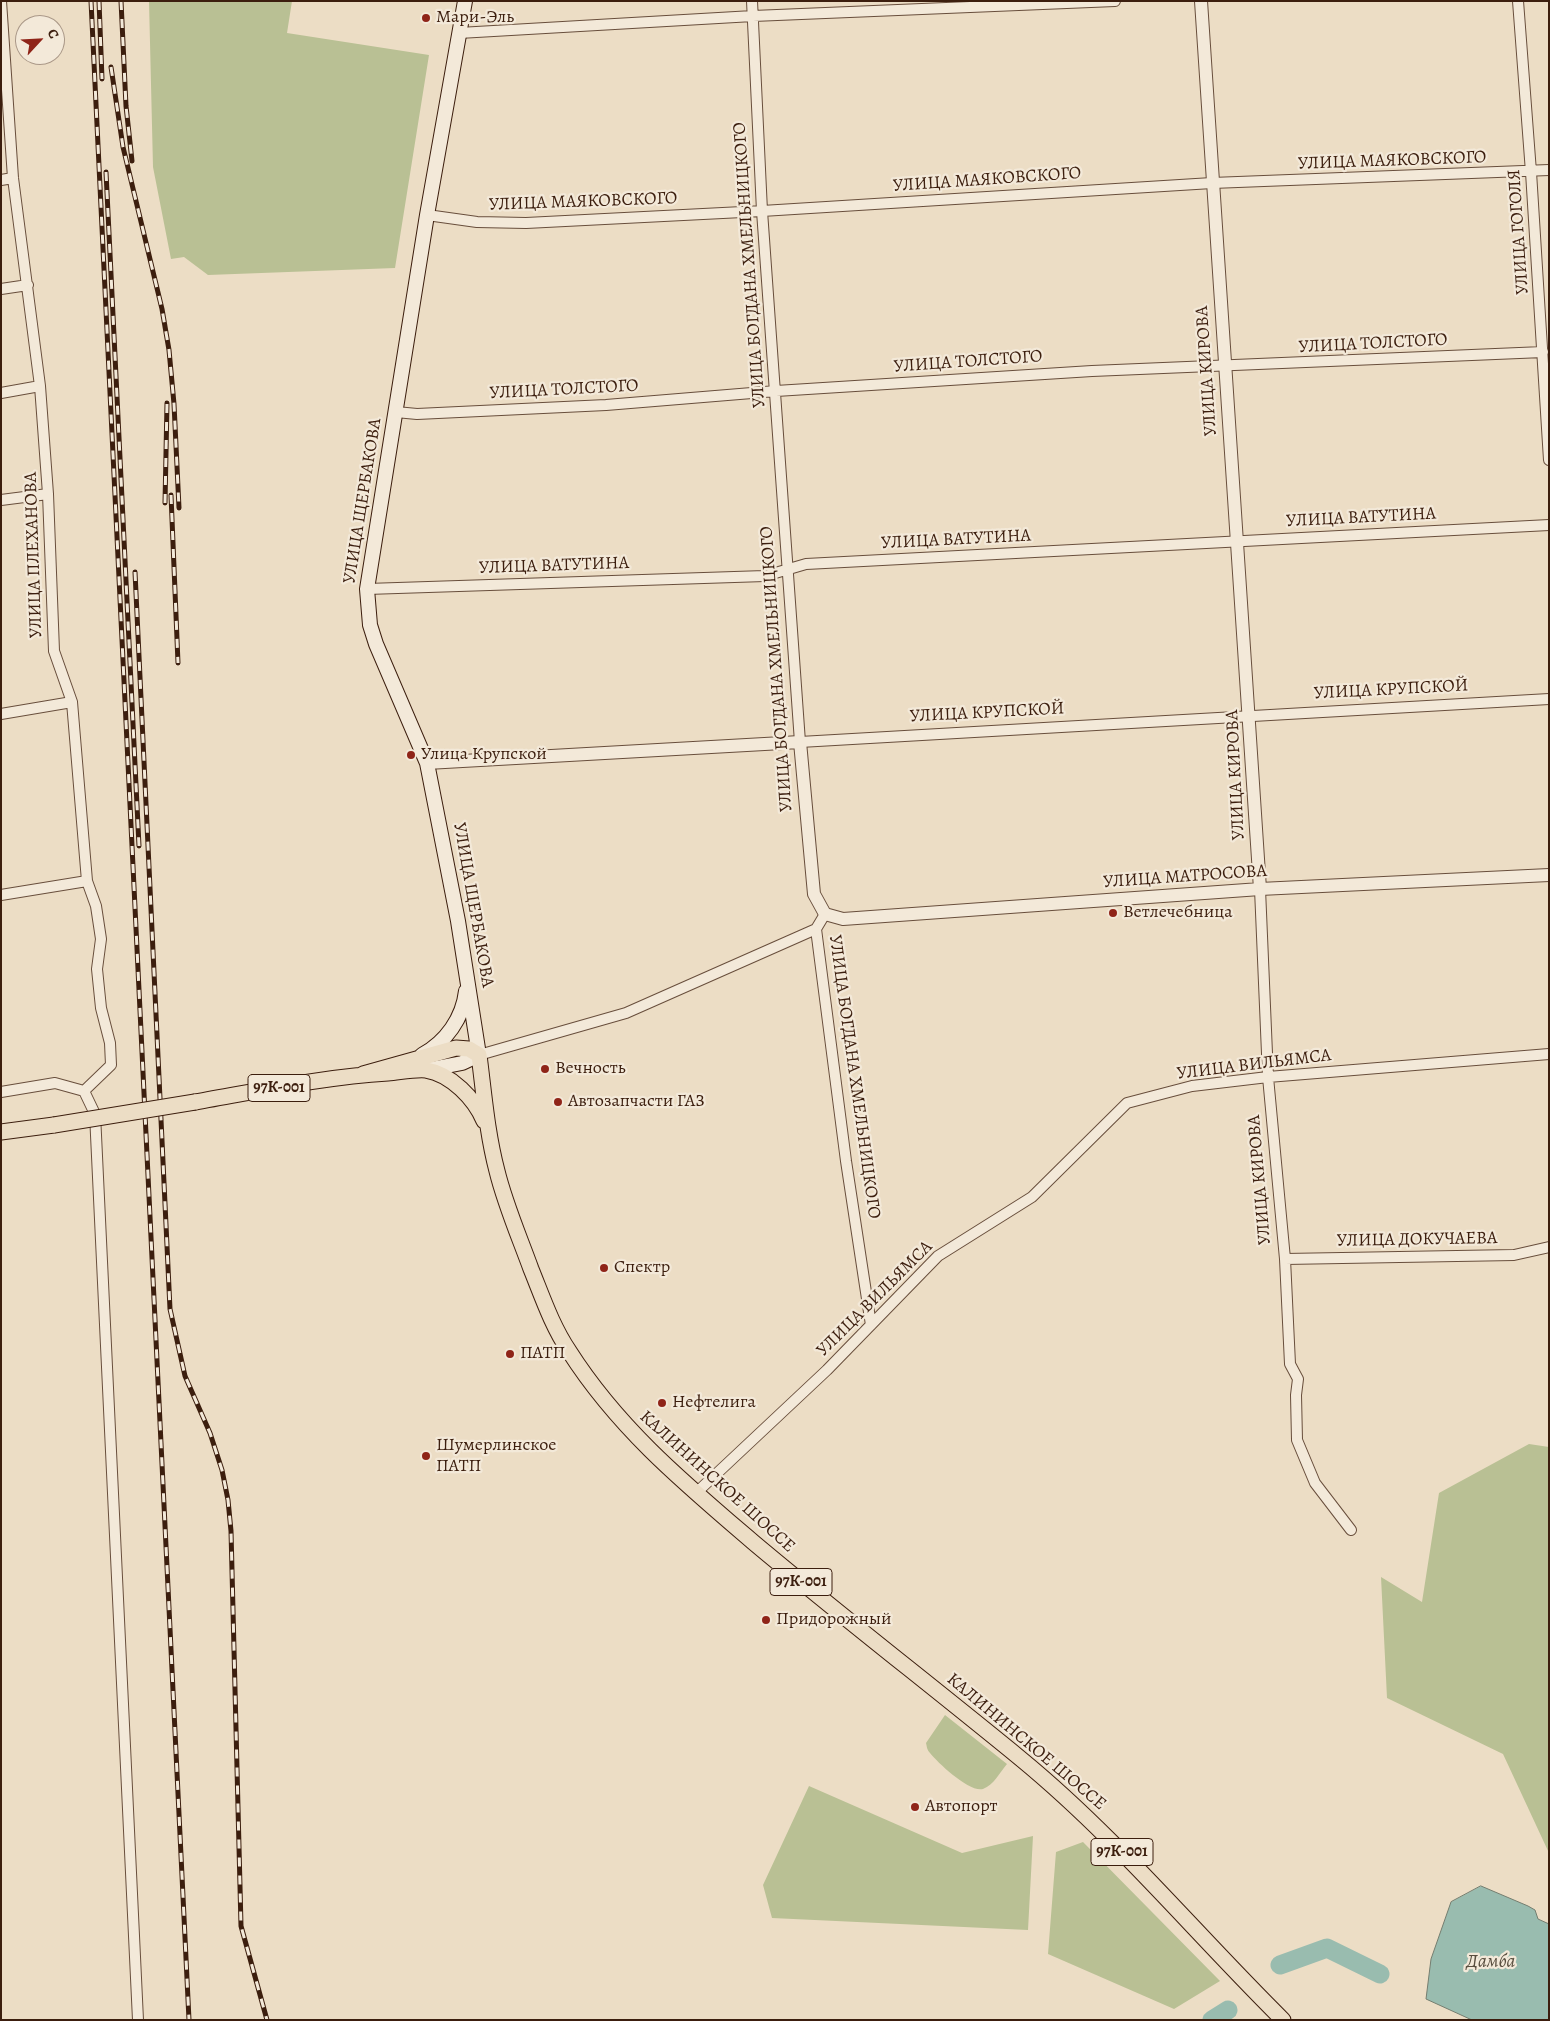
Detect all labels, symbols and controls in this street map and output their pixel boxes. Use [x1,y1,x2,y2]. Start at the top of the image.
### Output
place label: Мари-Эль [436,7,514,29]
marker: Мари-Эль [420,12,432,24]
north arrow [15,15,65,65]
text: С [43,26,64,42]
street label: УЛИЦА БОГДАНА ХМЕЛЬНИЦКОГО [729,121,771,409]
street label: УЛИЦА МАЯКОВСКОГО [1297,147,1487,175]
street label: УЛИЦА МАЯКОВСКОГО [892,163,1082,197]
street label: УЛИЦА ГОГОЛЯ [1504,169,1534,295]
street label: УЛИЦА МАЯКОВСКОГО [488,188,678,216]
street label: УЛИЦА КИРОВА [1192,305,1222,437]
street label: УЛИЦА ТОЛСТОГО [1298,329,1448,359]
street label: УЛИЦА ТОЛСТОГО [893,346,1043,378]
street label: УЛИЦА ТОЛСТОГО [489,375,639,405]
street label: УЛИЦА ЩЕРБАКОВА [339,417,387,585]
street label: УЛИЦА ПЛЕХАНОВА [20,472,48,638]
street label: УЛИЦА ВАТУТИНА [1285,503,1437,533]
street label: УЛИЦА БОГДАНА ХМЕЛЬНИЦКОГО [756,525,798,813]
street label: УЛИЦА ВАТУТИНА [880,525,1032,555]
street label: УЛИЦА ВАТУТИНА [479,553,629,579]
street label: УЛИЦА КРУПСКОЙ [1313,675,1469,705]
street label: УЛИЦА КРУПСКОЙ [909,698,1065,728]
street label: УЛИЦА КИРОВА [1222,709,1250,841]
place label: Улица Крупской [421,744,547,766]
marker: Улица Крупской [405,749,417,761]
street label: УЛИЦА ЩЕРБАКОВА [448,821,498,989]
street label: УЛИЦА МАТРОСОВА [1102,861,1268,893]
place label: Ветлечебница [1123,902,1233,924]
marker: Ветлечебница [1107,907,1119,919]
street label: УЛИЦА БОГДАНА ХМЕЛЬНИЦКОГО [823,934,885,1220]
street label: УЛИЦА ВИЛЬЯМСА [1176,1045,1332,1085]
place label: Вечность [555,1058,626,1080]
marker: Вечность [539,1063,551,1075]
road number: 97К-001 [248,1074,310,1102]
place label: Автозапчасти ГАЗ [568,1091,705,1113]
marker: Автозапчасти ГАЗ [552,1096,564,1108]
street label: УЛИЦА КИРОВА [1244,1114,1276,1246]
street label: УЛИЦА ДОКУЧАЕВА [1336,1228,1498,1252]
street label: УЛИЦА ВИЛЬЯМСА [812,1236,938,1362]
place label: Спектр [614,1257,670,1279]
marker: Спектр [598,1262,610,1274]
place label: ПАТП [520,1343,565,1365]
marker: ПАТП [504,1348,516,1360]
place label: Нефтелига [672,1392,756,1414]
marker: Нефтелига [656,1397,668,1409]
street label: КАЛИНИНСКОЕ ШОССЕ [635,1406,799,1558]
place label: Шумерлинское ПАТП [436,1435,557,1478]
marker: Шумерлинское ПАТП [420,1450,432,1462]
road number: 97К-001 [770,1568,832,1595]
place label: Придорожный [776,1609,892,1631]
marker: Придорожный [760,1614,772,1626]
street label: КАЛИНИНСКОЕ ШОССЕ [942,1669,1110,1815]
place label: Автопорт [925,1796,998,1818]
marker: Автопорт [909,1801,921,1813]
road number: 97К-001 [1091,1838,1153,1865]
water label: Дамба [1467,1951,1515,1973]

